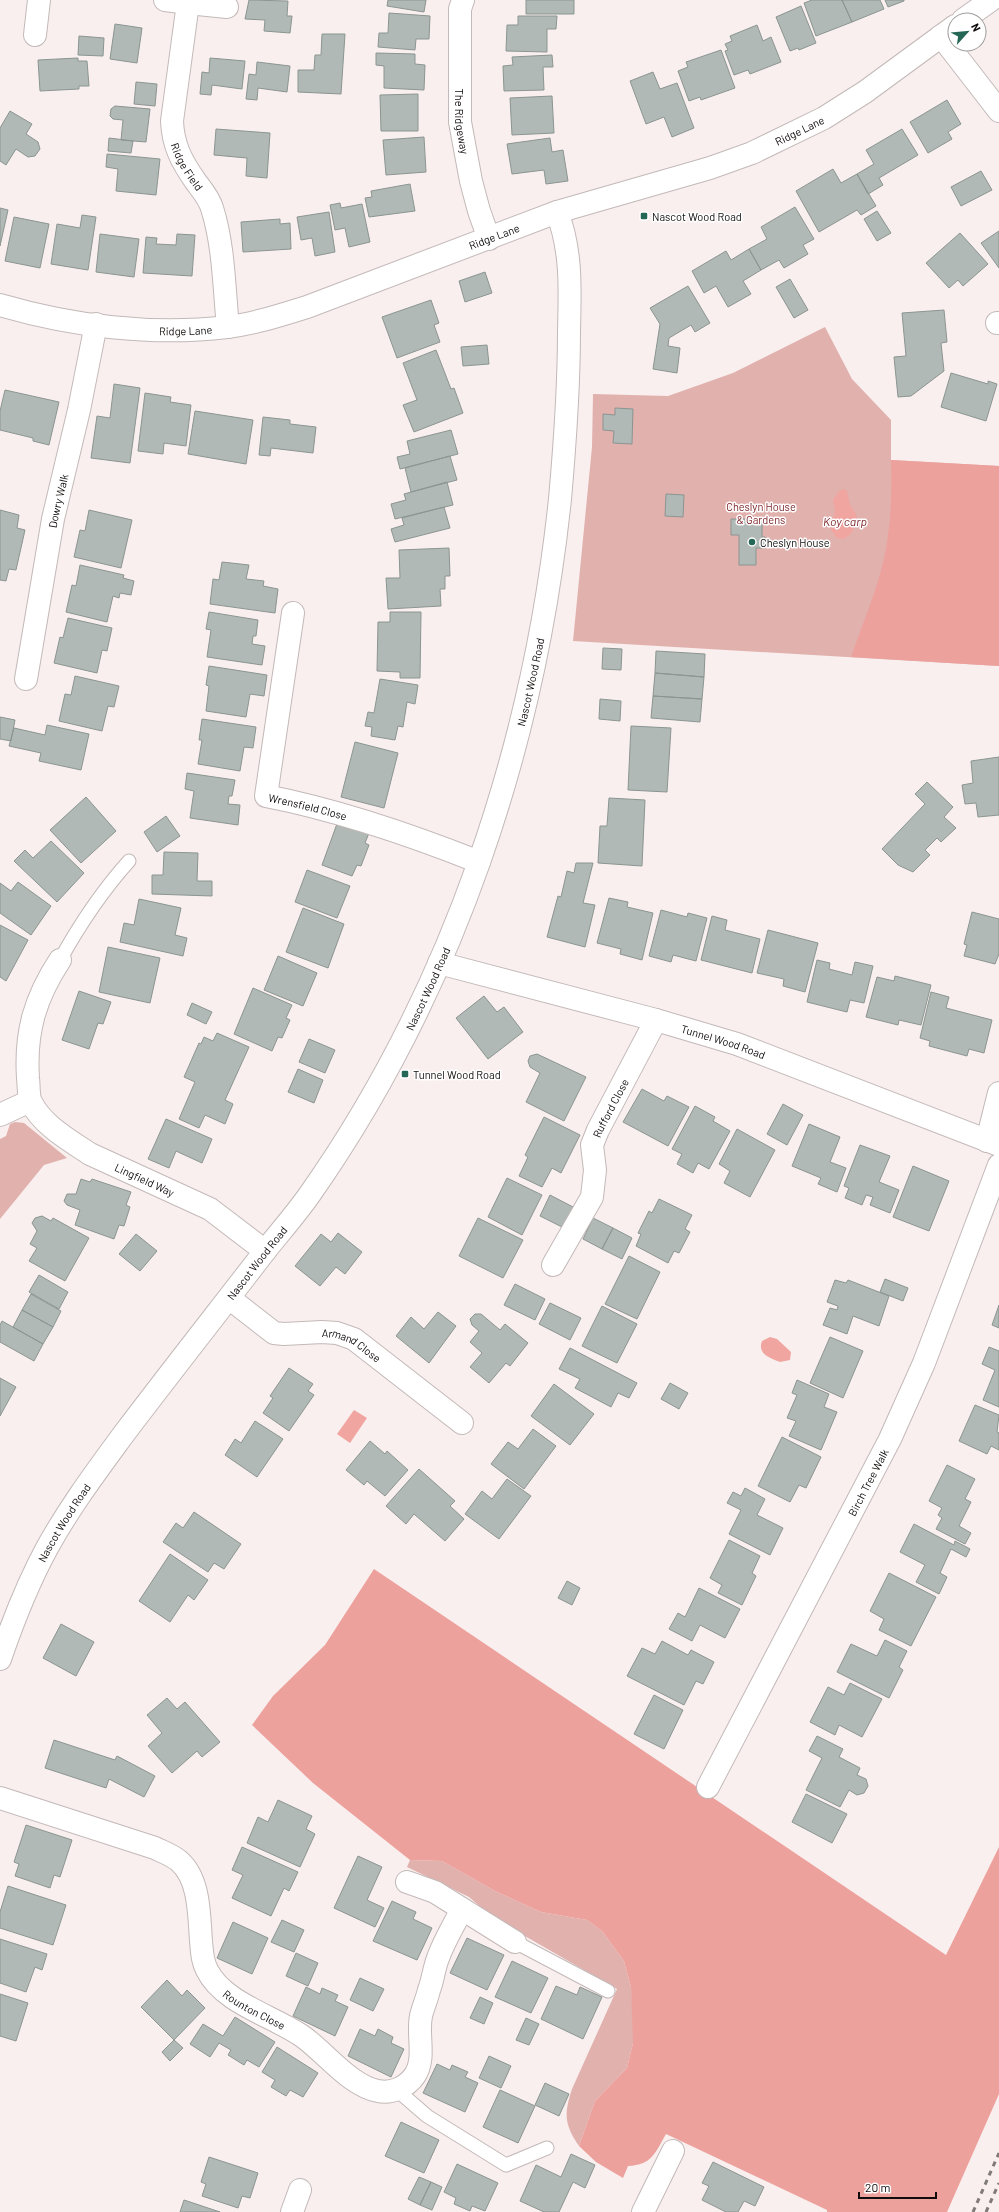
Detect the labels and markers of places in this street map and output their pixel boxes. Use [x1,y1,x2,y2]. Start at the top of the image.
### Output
place label: Nascot Wood Road [652,210,742,223]
marker: Nascot Wood Road [639,211,649,221]
place label: Cheslyn House [760,536,830,549]
marker: Cheslyn House [747,537,757,547]
place label: Tunnel Wood Road [413,1068,501,1081]
marker: Tunnel Wood Road [400,1069,410,1079]

